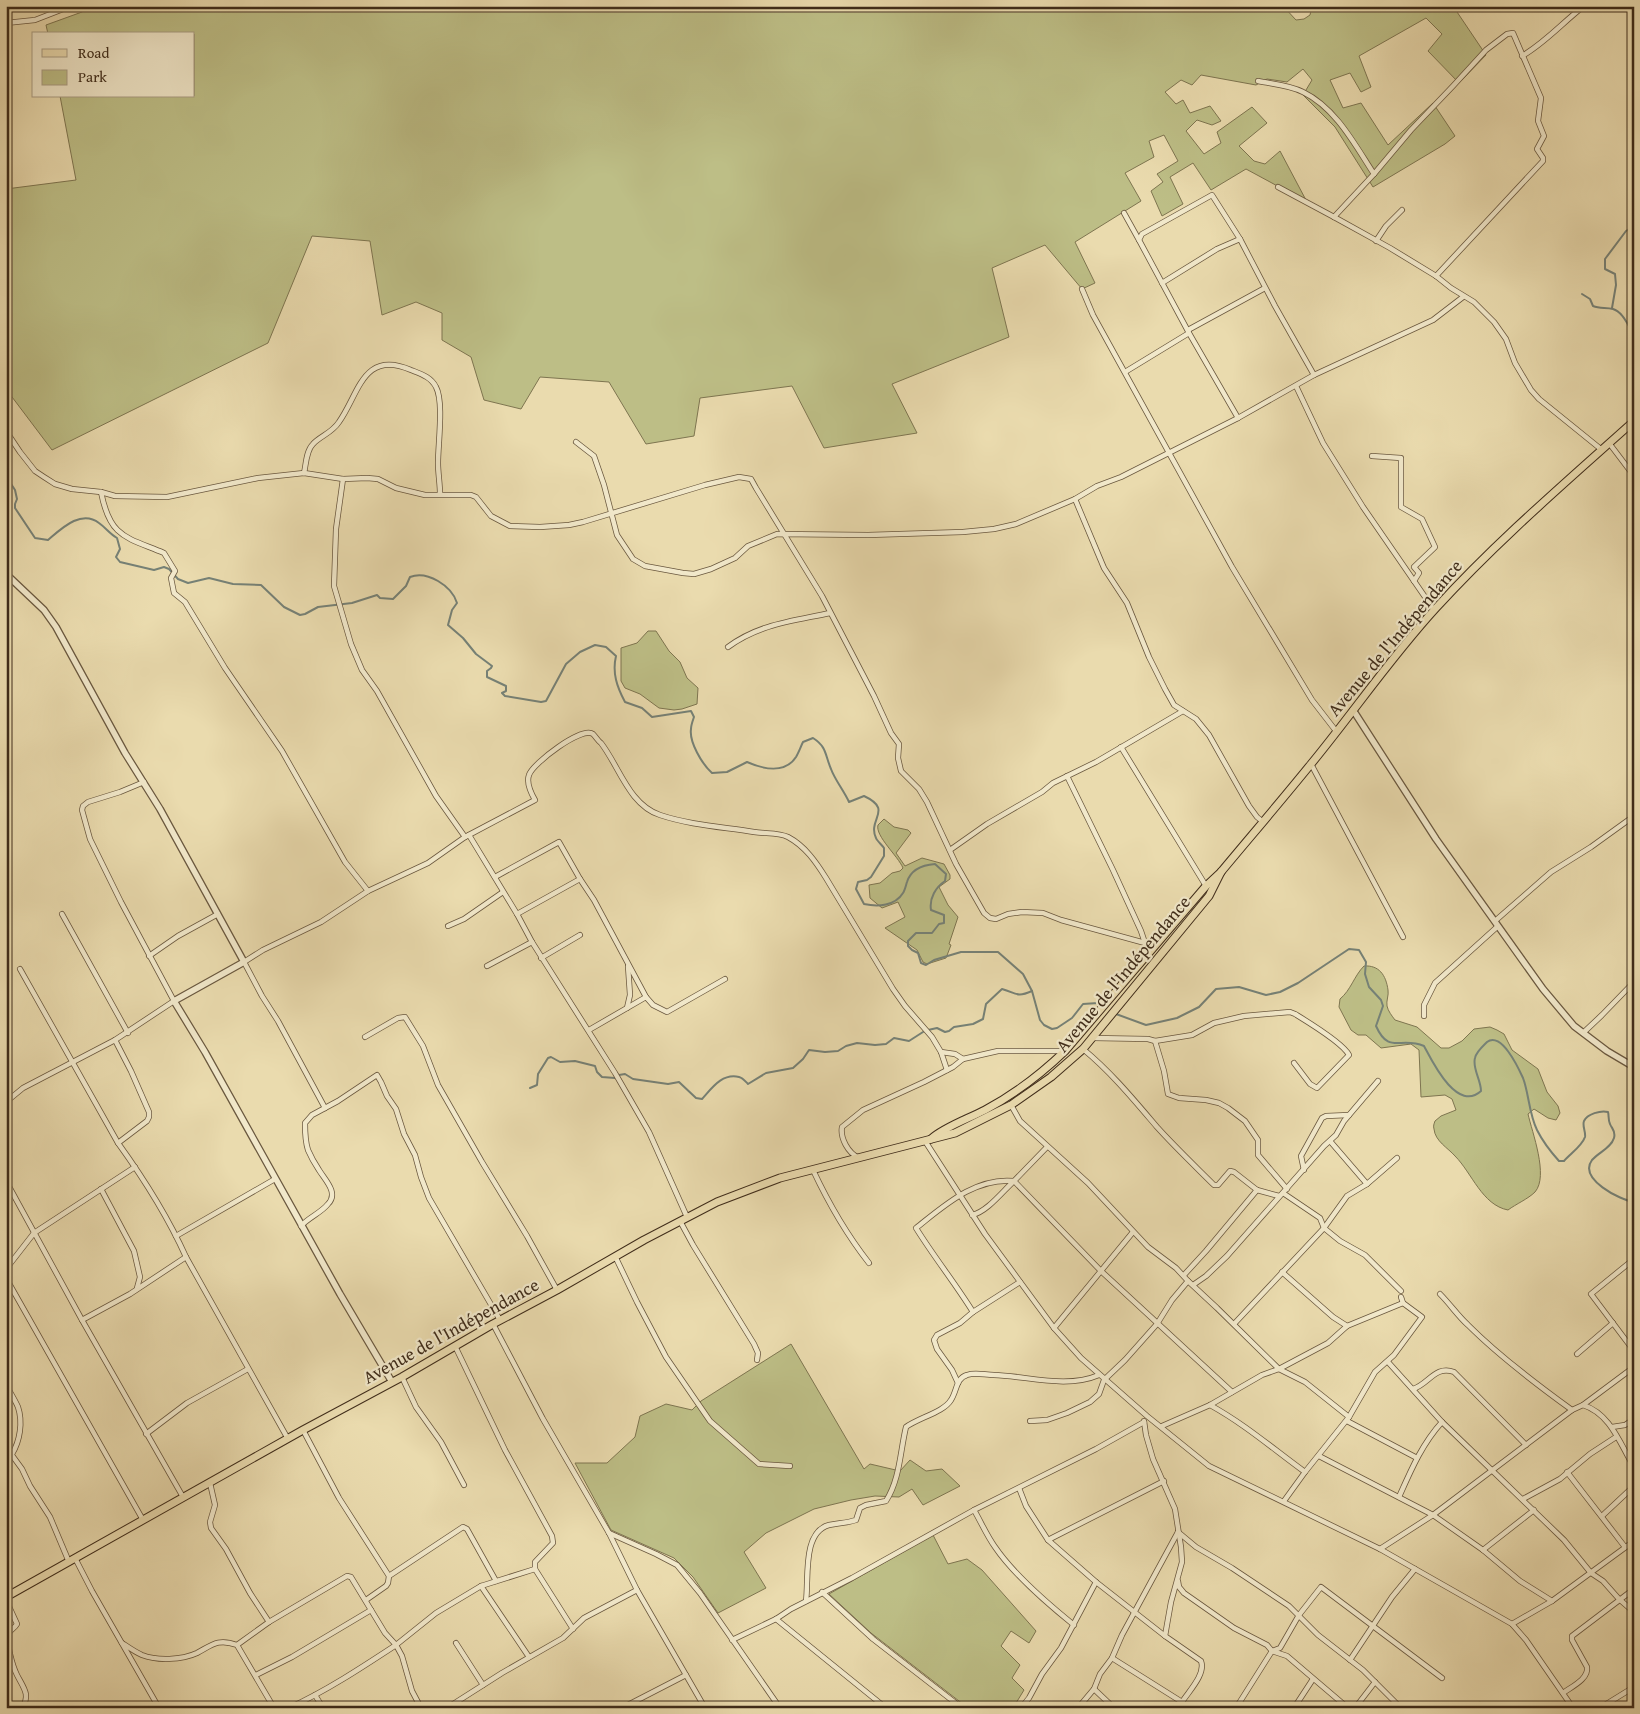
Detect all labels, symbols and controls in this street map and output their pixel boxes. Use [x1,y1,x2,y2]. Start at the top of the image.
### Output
legend [32,32,195,98]
text: Road [78,42,109,63]
text: Park [78,66,107,87]
street label: Avenue de l'Indépendance [1321,553,1468,722]
street label: Avenue de l'Indépendance [1049,889,1196,1058]
street label: Avenue de l'Indépendance [358,1271,544,1390]

